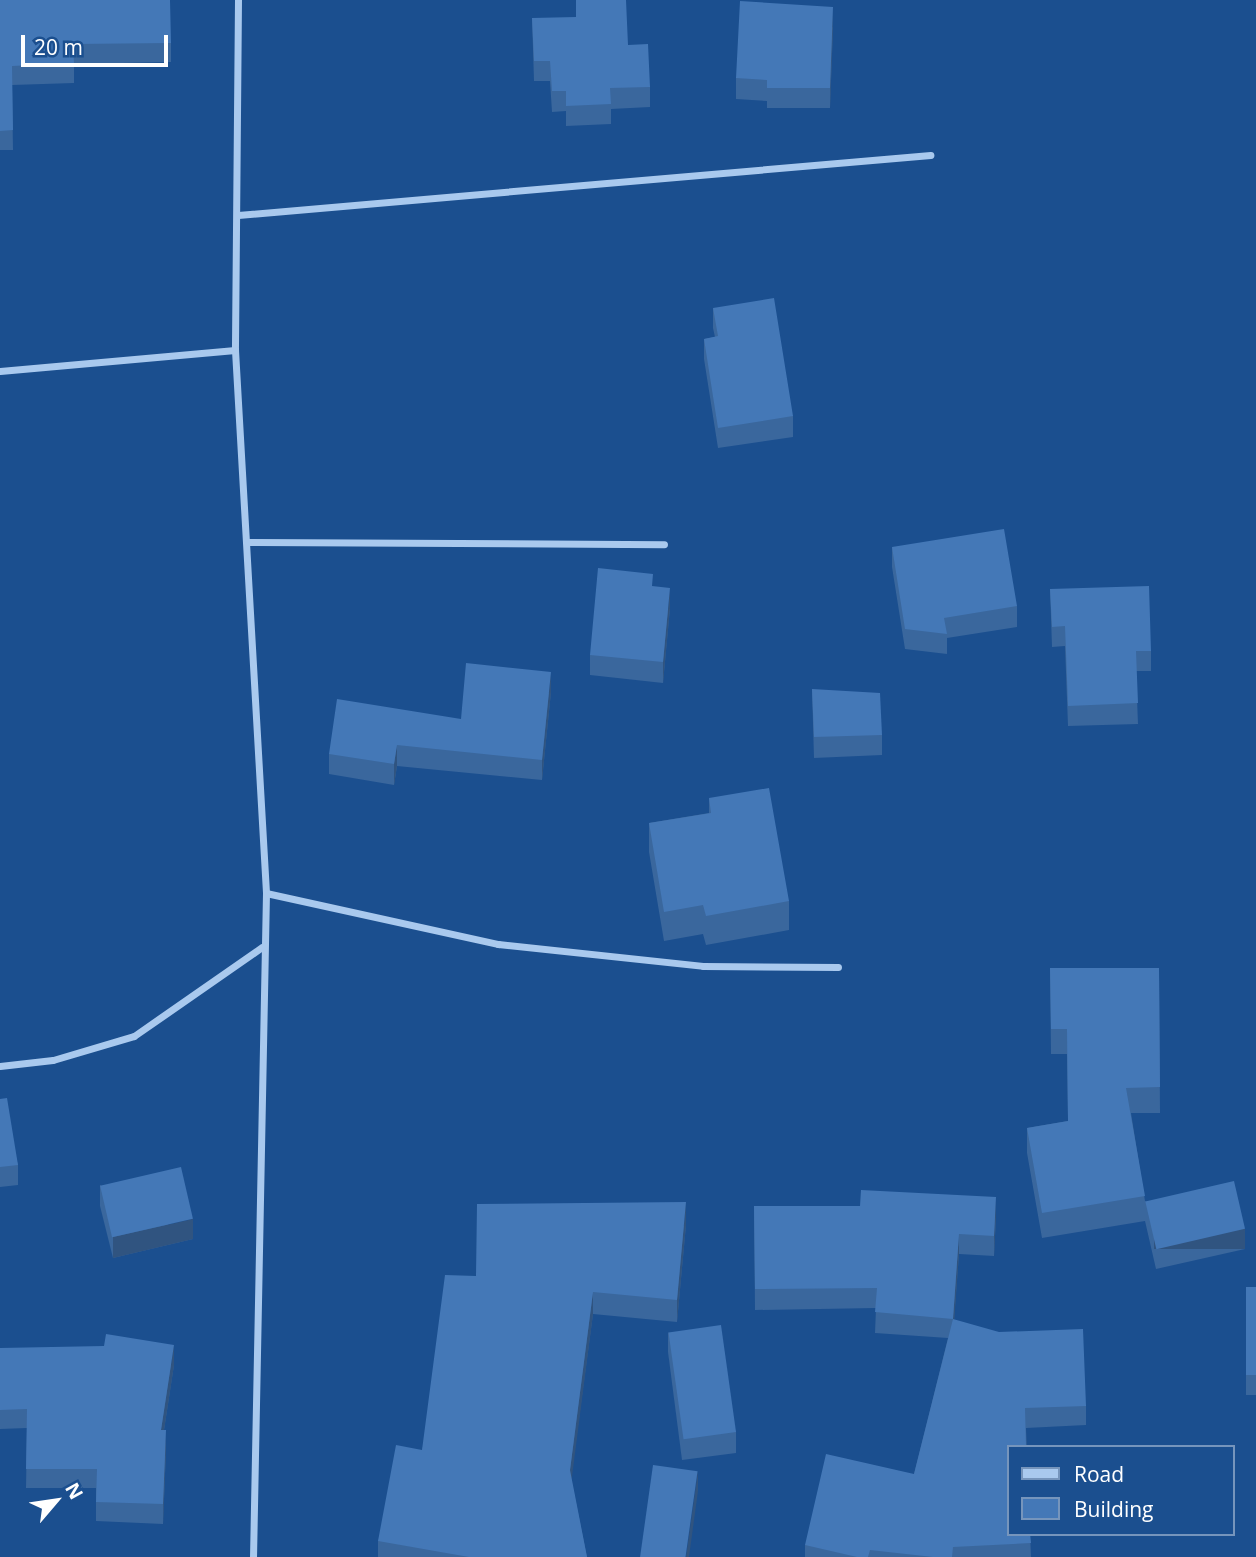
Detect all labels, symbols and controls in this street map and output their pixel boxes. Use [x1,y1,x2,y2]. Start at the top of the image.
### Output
scale bar [24,21,172,65]
text: 20 m [34,33,83,61]
legend [1007,1445,1235,1536]
text: Road [1074,1460,1124,1488]
north arrow [21,1466,91,1536]
text: N [59,1478,89,1504]
text: Building [1074,1495,1153,1523]

